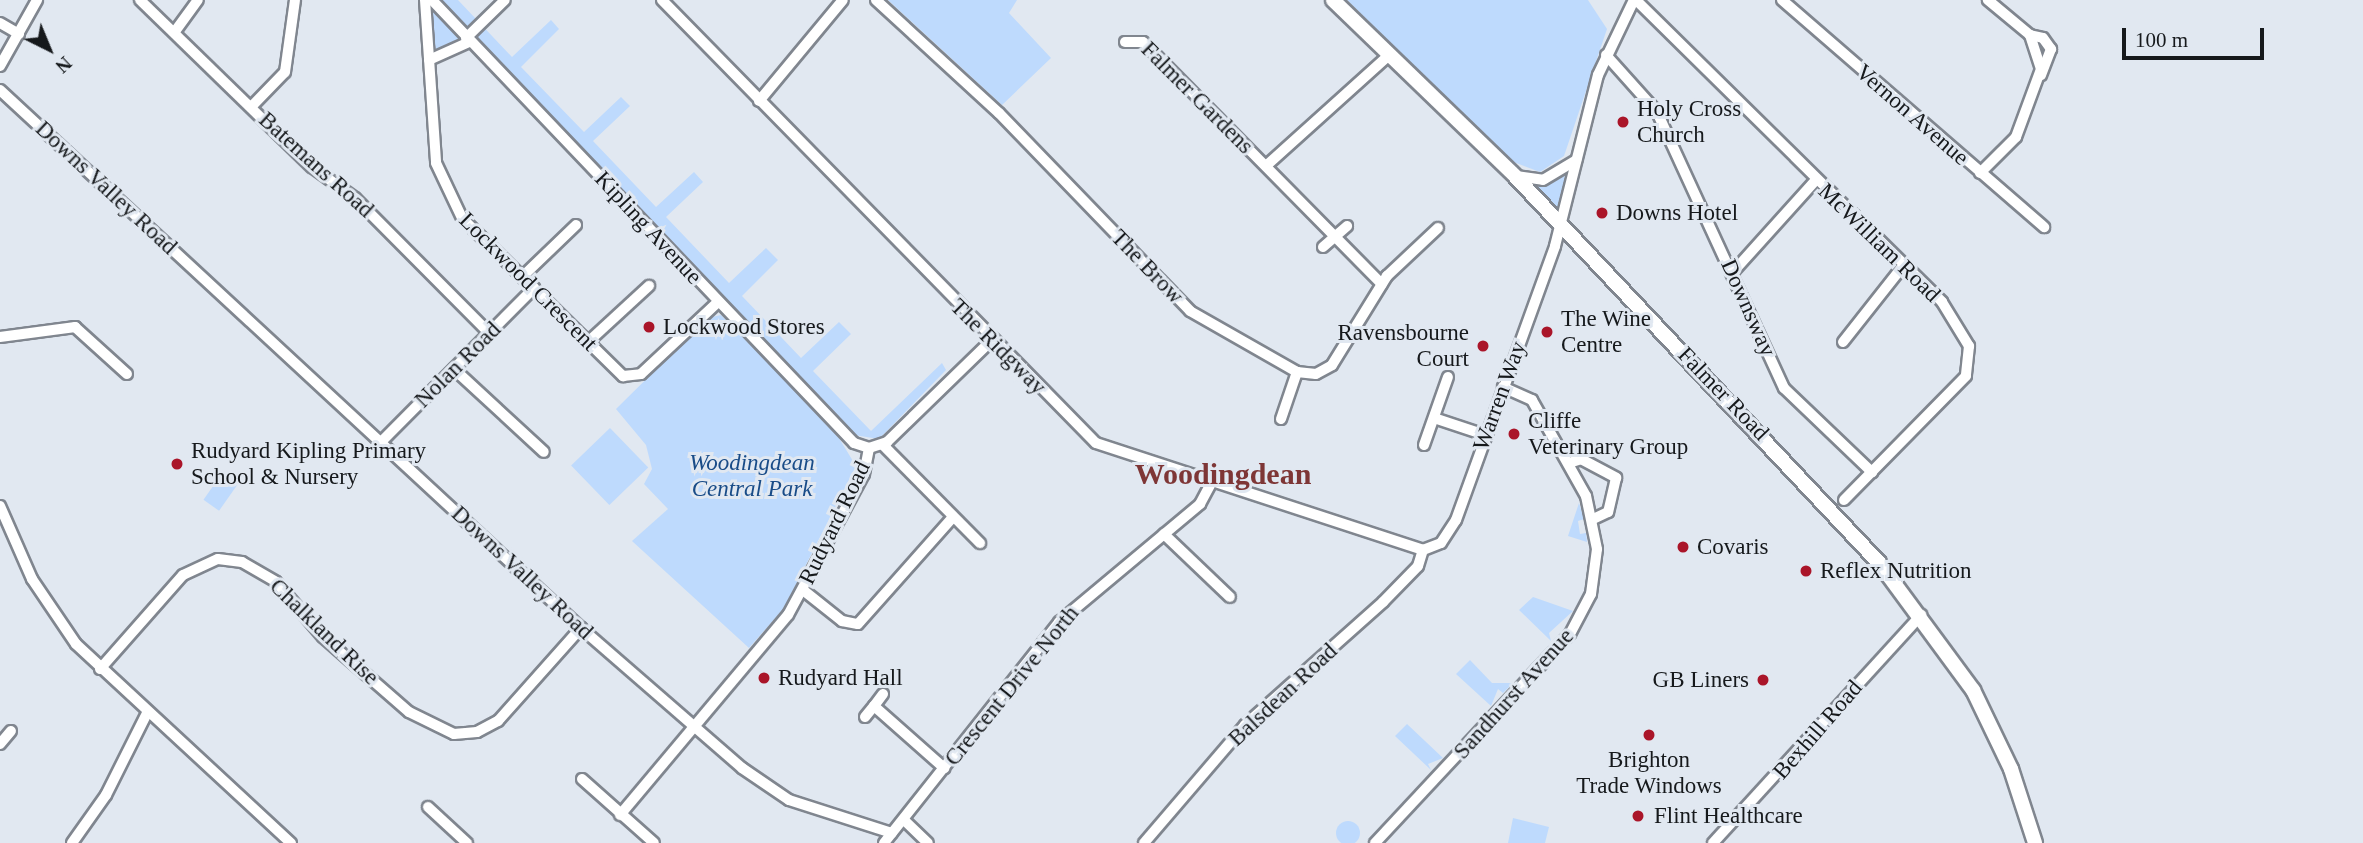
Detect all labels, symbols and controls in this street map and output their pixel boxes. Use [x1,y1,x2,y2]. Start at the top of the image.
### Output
north arrow [14,14,84,84]
scale bar [2125,14,2267,58]
text: 100 m [2135,28,2188,52]
street label: Falmer Gardens [1135,36,1259,160]
text: N [51,52,76,77]
street label: Vernon Avenue [1849,58,1975,172]
place label: Holy Cross Church [1637,95,1741,149]
street label: Batemans Road [253,106,379,224]
marker: Holy Cross Church [1615,114,1631,130]
street label: Downs Valley Road [29,115,183,261]
street label: Kipling Avenue [588,165,708,291]
street label: McWilliam Road [1812,178,1946,308]
place label: Downs Hotel [1616,199,1738,227]
marker: Downs Hotel [1594,205,1610,221]
street label: Lockwood Crescent [453,207,603,357]
street label: The Brow [1105,224,1189,310]
street label: Downsway [1714,255,1782,361]
street label: The Ridgway [944,293,1052,401]
place label: The Wine Centre [1561,305,1651,359]
place label: Lockwood Stores [663,313,825,341]
street label: Nolan Road [409,316,507,414]
marker: Lockwood Stores [641,319,657,335]
place label: Ravensbourne Court [1337,319,1469,373]
marker: The Wine Centre [1539,324,1555,340]
street label: Warren Way [1467,338,1533,454]
marker: Ravensbourne Court [1475,338,1491,354]
street label: Falmer Road [1672,341,1774,447]
place label: Cliffe Veterinary Group [1528,407,1688,461]
marker: Cliffe Veterinary Group [1506,426,1522,442]
place label: Rudyard Kipling Primary School & Nursery [191,437,426,491]
park label: Woodingdean Central Park [689,449,815,503]
marker: Rudyard Kipling Primary School & Nursery [169,456,185,472]
district label: Woodingdean [1135,456,1311,492]
street label: Rudyard Road [793,457,877,589]
street label: Downs Valley Road [445,500,599,646]
place label: Covaris [1697,533,1769,561]
marker: Covaris [1675,539,1691,555]
place label: Reflex Nutrition [1820,557,1971,585]
marker: Reflex Nutrition [1798,563,1814,579]
street label: Chalkland Rise [264,573,384,691]
street label: Crescent Drive North [939,600,1085,772]
street label: Sandhurst Avenue [1448,623,1580,765]
street label: Balsdean Road [1223,638,1343,752]
place label: Rudyard Hall [778,664,903,692]
place label: GB Liners [1653,666,1749,694]
marker: Rudyard Hall [756,670,772,686]
marker: GB Liners [1755,672,1771,688]
street label: Bexhill Road [1768,675,1868,785]
marker: Brighton Trade Windows [1641,727,1657,743]
place label: Brighton Trade Windows [1576,746,1722,800]
place label: Flint Healthcare [1654,802,1803,830]
marker: Flint Healthcare [1628,806,1648,826]

